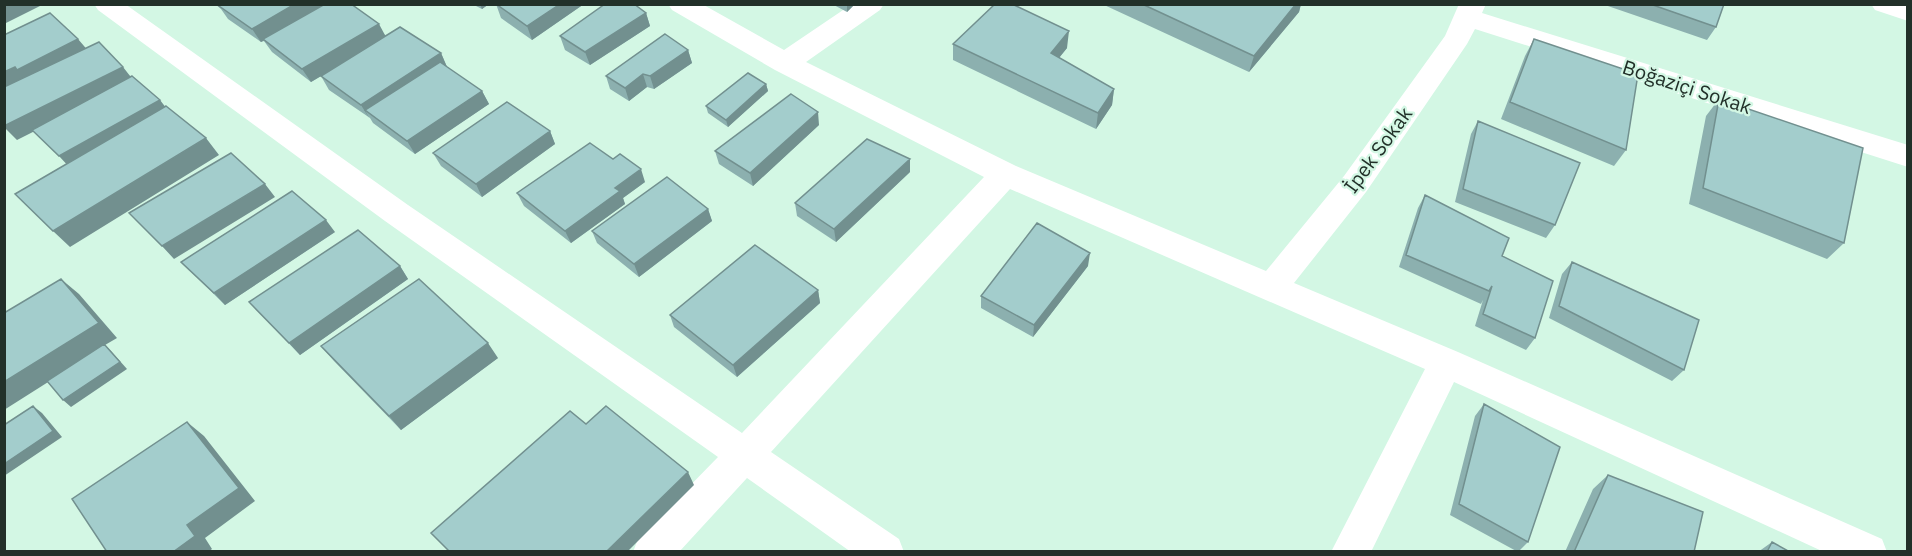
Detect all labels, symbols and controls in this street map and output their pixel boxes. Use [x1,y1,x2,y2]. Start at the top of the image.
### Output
street label: Boğaziçi Sokak [1619,53,1756,120]
street label: İpek Sokak [1337,101,1418,198]

